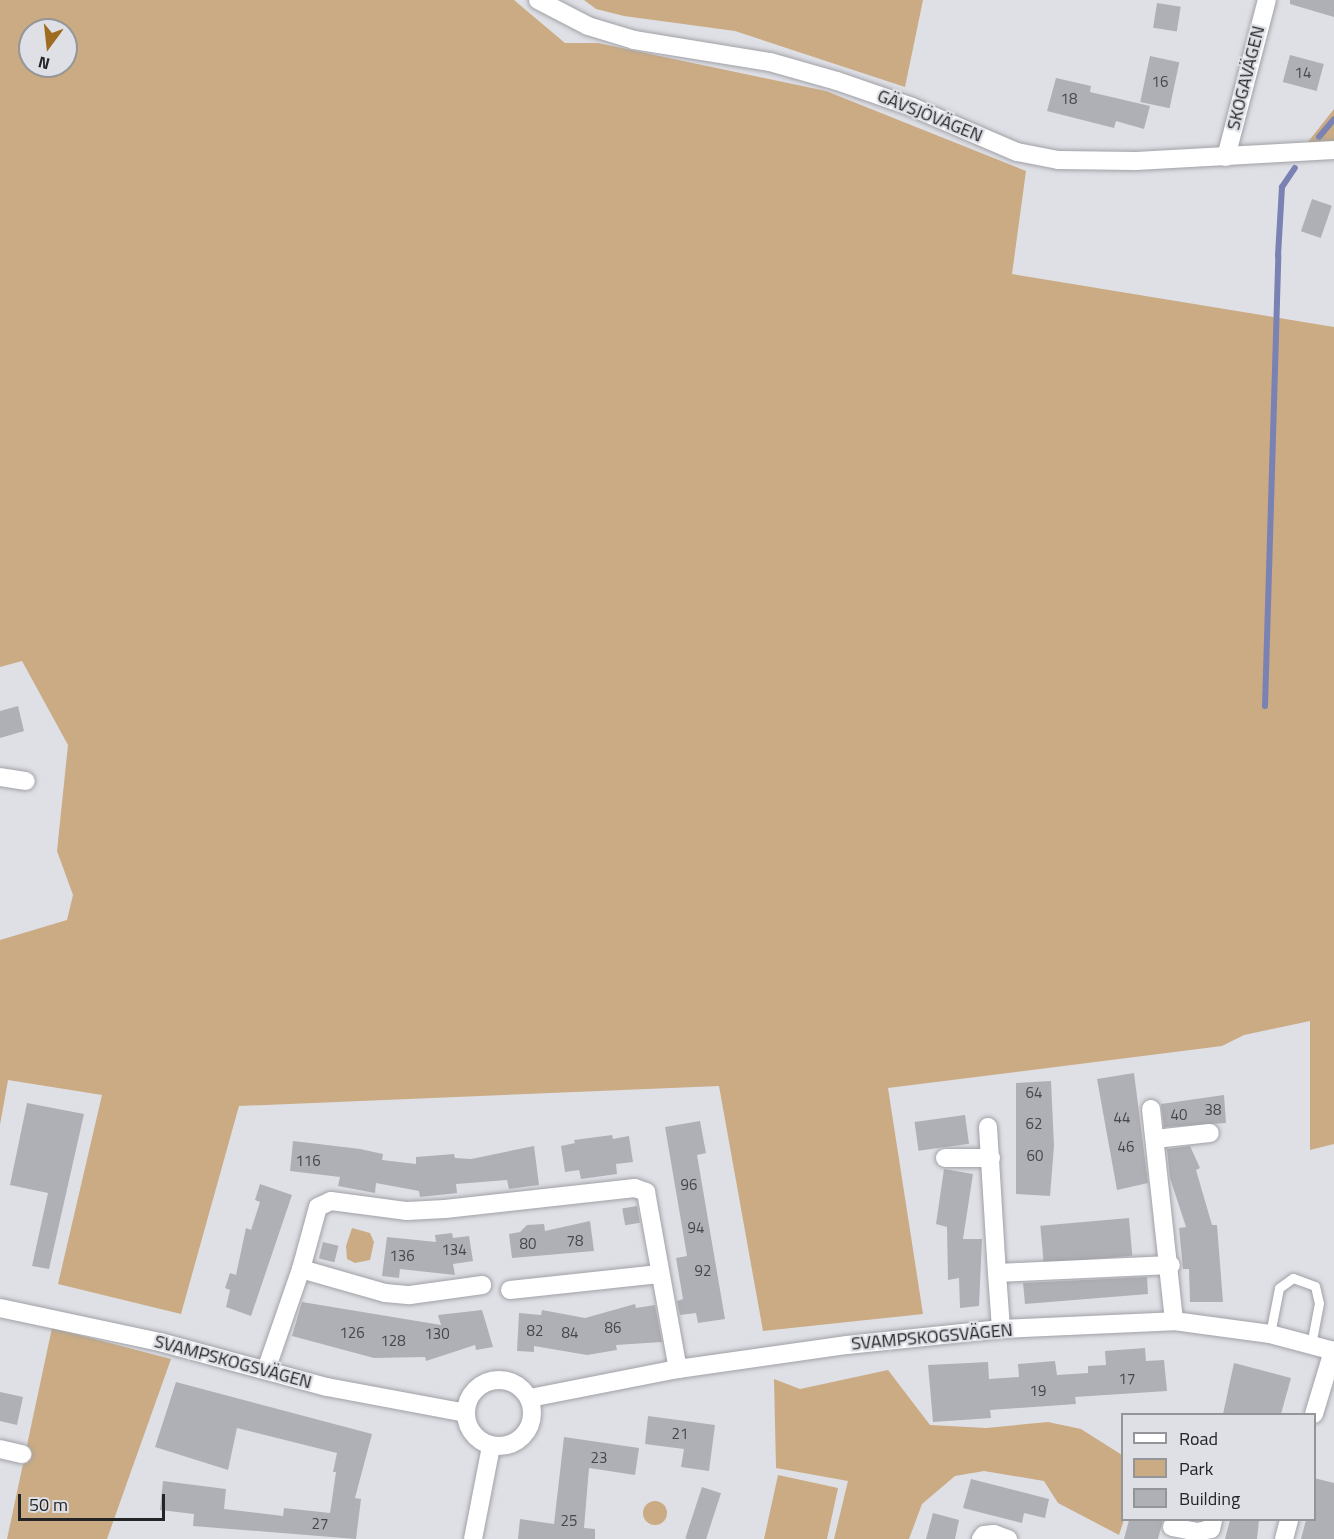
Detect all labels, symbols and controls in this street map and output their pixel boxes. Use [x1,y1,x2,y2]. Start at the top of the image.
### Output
north arrow [18,18,78,78]
street label: SKOGAVÄGEN [1223,24,1269,132]
text: N [35,50,52,76]
house number: 14 [1295,64,1311,82]
house number: 16 [1152,73,1168,91]
street label: GÄVSJÖVÄGEN [874,85,986,147]
house number: 18 [1061,90,1077,108]
house number: 64 [1026,1084,1042,1102]
house number: 38 [1205,1101,1221,1119]
house number: 40 [1171,1106,1187,1124]
house number: 44 [1114,1109,1130,1127]
house number: 62 [1026,1115,1042,1133]
house number: 46 [1118,1138,1134,1156]
house number: 60 [1027,1147,1043,1165]
house number: 116 [295,1152,321,1170]
house number: 96 [681,1176,697,1194]
house number: 94 [688,1219,704,1237]
house number: 78 [567,1232,583,1250]
house number: 80 [520,1235,536,1253]
house number: 134 [441,1241,467,1259]
house number: 136 [389,1247,415,1265]
house number: 92 [695,1262,711,1280]
house number: 86 [605,1319,621,1337]
street label: SVAMPSKOGSVÄGEN [850,1319,1014,1355]
house number: 82 [527,1322,543,1340]
house number: 126 [339,1324,365,1342]
house number: 84 [562,1324,578,1342]
house number: 130 [424,1325,450,1343]
street label: SVAMPSKOGSVÄGEN [152,1331,314,1393]
house number: 128 [380,1332,406,1350]
house number: 17 [1119,1370,1135,1388]
house number: 19 [1030,1382,1046,1400]
legend [1121,1413,1316,1521]
house number: 21 [672,1425,688,1443]
text: Road [1179,1425,1218,1452]
house number: 23 [591,1449,607,1467]
text: Park [1179,1455,1213,1482]
scale bar [21,1482,168,1520]
text: Building [1179,1485,1240,1512]
text: 50 m [29,1491,68,1518]
house number: 25 [561,1512,577,1530]
house number: 27 [312,1515,328,1533]

